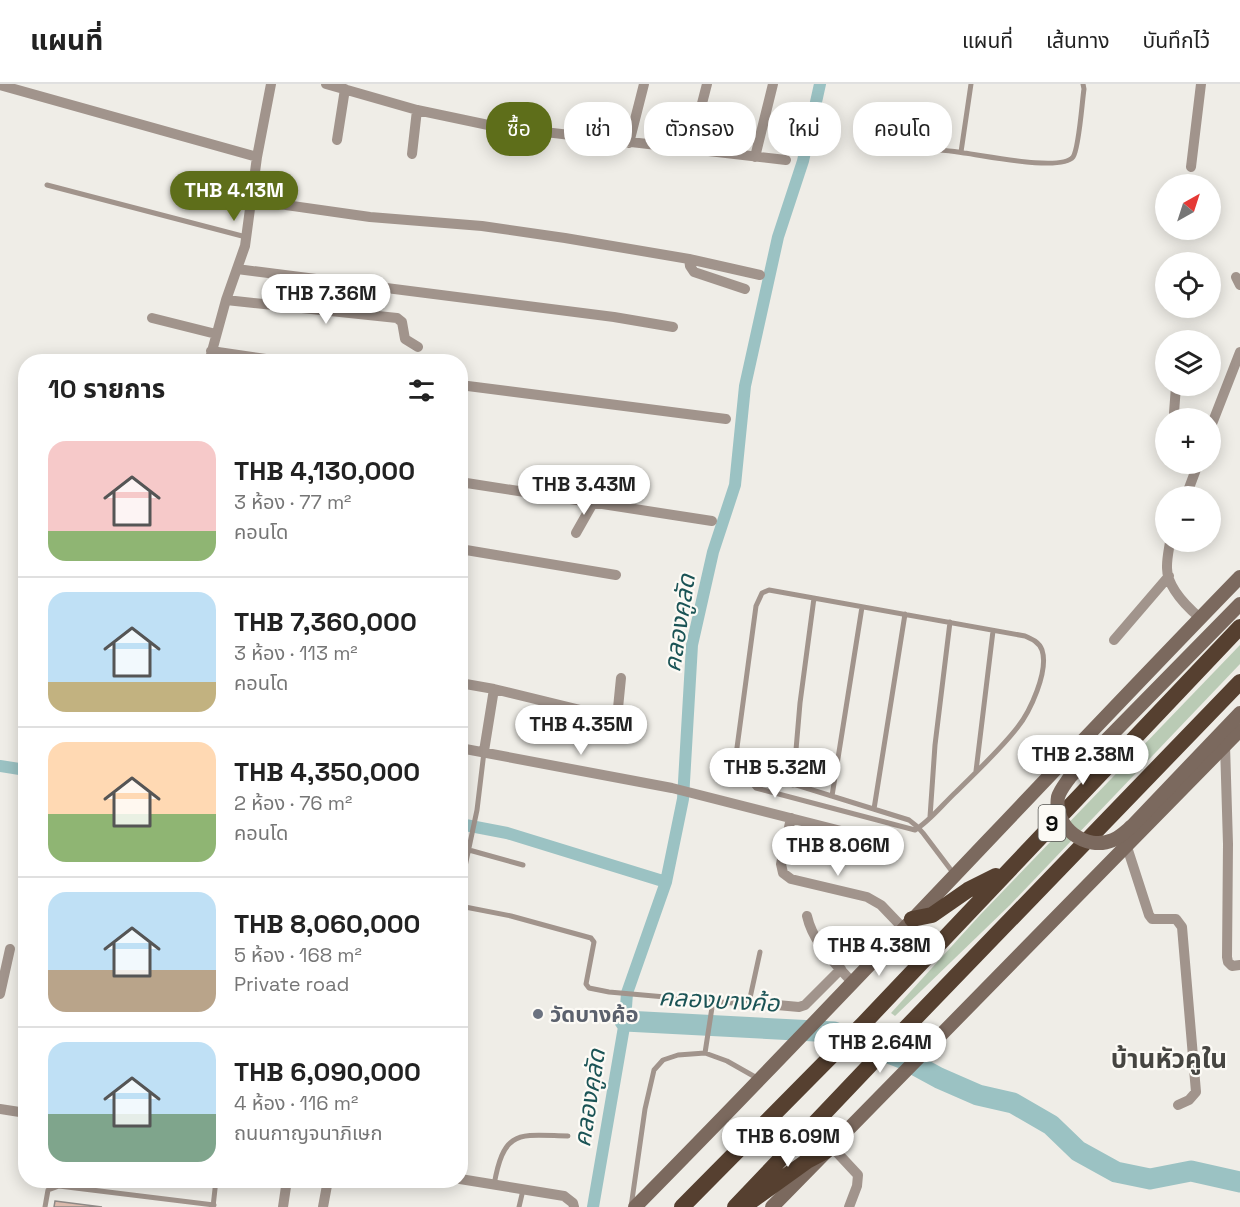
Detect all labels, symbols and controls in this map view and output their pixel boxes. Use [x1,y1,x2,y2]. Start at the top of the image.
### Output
text: แผนที่ [30,22,103,58]
text: แผนที่ [962,27,1013,54]
text: เส้นทาง [1046,27,1110,54]
text: บันทึกไว้ [1143,27,1210,54]
chip: ซื้อ [486,102,552,156]
chip: เช่า [564,102,632,156]
chip: ตัวกรอง [644,102,756,156]
chip: ใหม่ [768,102,841,156]
chip: คอนโด [853,102,952,156]
pin: THB 4.13M [165,171,303,222]
north arrow [1155,174,1221,240]
map controls [1155,174,1221,552]
text: THB 4.13M [184,177,284,203]
button: locate [1155,252,1221,318]
pin: THB 7.36M [257,274,395,325]
text: THB 7.36M [275,280,377,306]
button: layers [1155,330,1221,396]
text: 10 รายการ [48,372,165,406]
icon: filters [405,374,438,407]
button: + [1155,408,1221,474]
text: THB 4,130,000 [234,454,415,488]
icon: home [96,465,168,537]
pin: THB 3.43M [515,465,653,516]
text: THB 3.43M [532,471,636,497]
button: − [1155,486,1221,552]
text: 3 ห้อง · 77 m² [234,489,351,515]
text: คอนโด [234,519,288,545]
water label: คลองคูลัด [656,571,702,674]
text: THB 7,360,000 [234,605,417,639]
icon: home [96,616,168,688]
text: 3 ห้อง · 113 m² [234,640,358,666]
text: คอนโด [234,670,288,696]
pin: THB 4.35M [512,705,650,756]
text: THB 4.35M [529,711,633,737]
pin: THB 2.38M [1014,735,1152,786]
text: THB 2.38M [1032,741,1134,767]
pin: THB 5.32M [706,748,844,799]
text: THB 5.32M [724,754,826,780]
text: THB 4,350,000 [234,755,420,789]
icon: home [96,766,168,838]
text: 2 ห้อง · 76 m² [234,790,352,816]
road number: 9 [1038,805,1066,841]
text: คอนโด [234,820,288,846]
pin: THB 8.06M [769,826,907,877]
text: THB 8.06M [786,832,890,858]
text: THB 8,060,000 [234,907,420,941]
icon: home [96,916,168,988]
pin: THB 4.38M [810,926,948,977]
text: THB 4.38M [827,932,931,958]
text: 5 ห้อง · 168 m² [234,942,362,968]
text: Private road [234,971,349,997]
water label: คลองบางค้อ [658,981,781,1019]
place label: วัดบางค้อ [550,1000,639,1028]
marker: วัดบางค้อ [531,1007,545,1021]
pin: THB 2.64M [811,1023,949,1074]
text: THB 2.64M [828,1029,932,1055]
district label: บ้านหัวคูใน [1111,1042,1227,1076]
water label: คลองคูลัด [566,1046,612,1149]
text: THB 6,090,000 [234,1055,421,1089]
icon: home [96,1066,168,1138]
text: 4 ห้อง · 116 m² [234,1090,358,1116]
pin: THB 6.09M [719,1117,857,1168]
text: ถนนกาญจนาภิเษก [234,1120,382,1146]
text: THB 6.09M [736,1123,840,1149]

